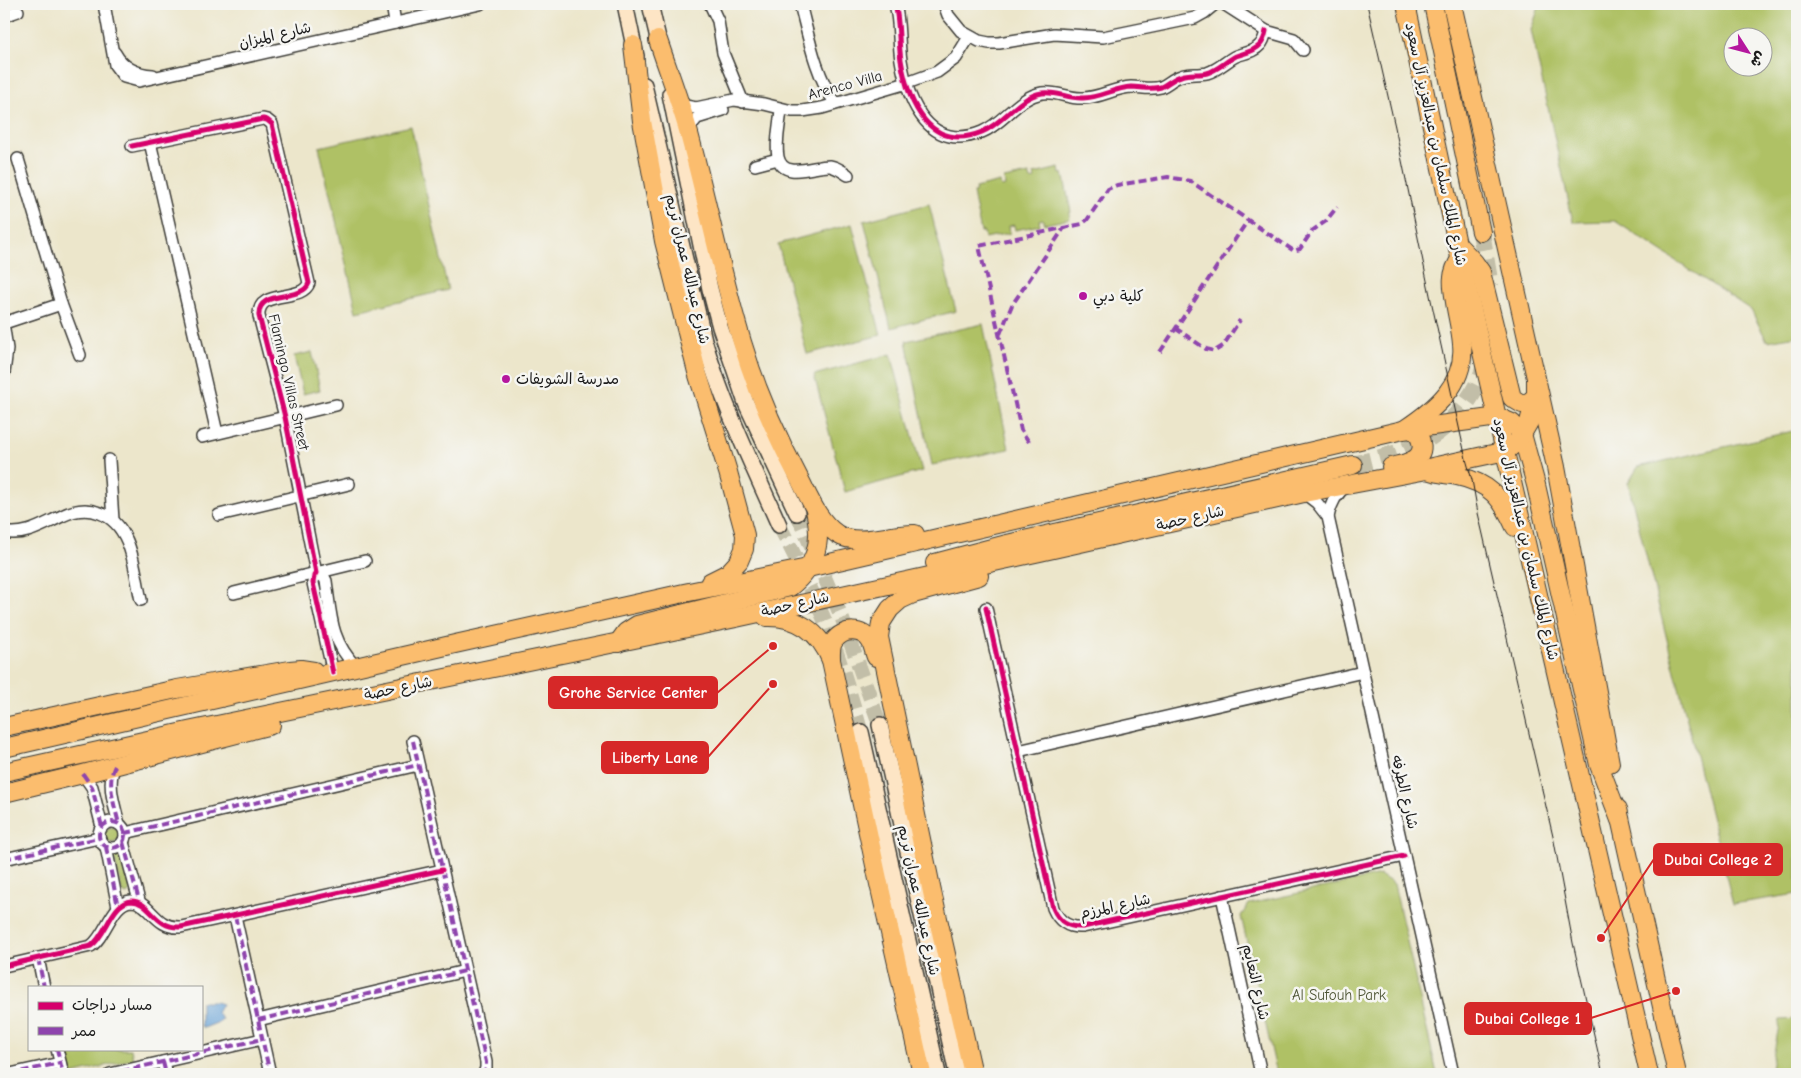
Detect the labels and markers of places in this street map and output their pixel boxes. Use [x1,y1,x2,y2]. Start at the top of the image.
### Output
place label: كلية دبي [1093,287,1144,309]
marker: كلية دبي [1077,290,1089,302]
place label: مدرسة الشويفات [516,370,619,388]
marker: مدرسة الشويفات [500,373,512,385]
callout: Grohe Service Center [549,677,717,708]
callout: Liberty Lane [602,742,708,773]
callout: Dubai College 2 [1654,844,1782,875]
callout: Dubai College 1 [1465,1003,1591,1034]

